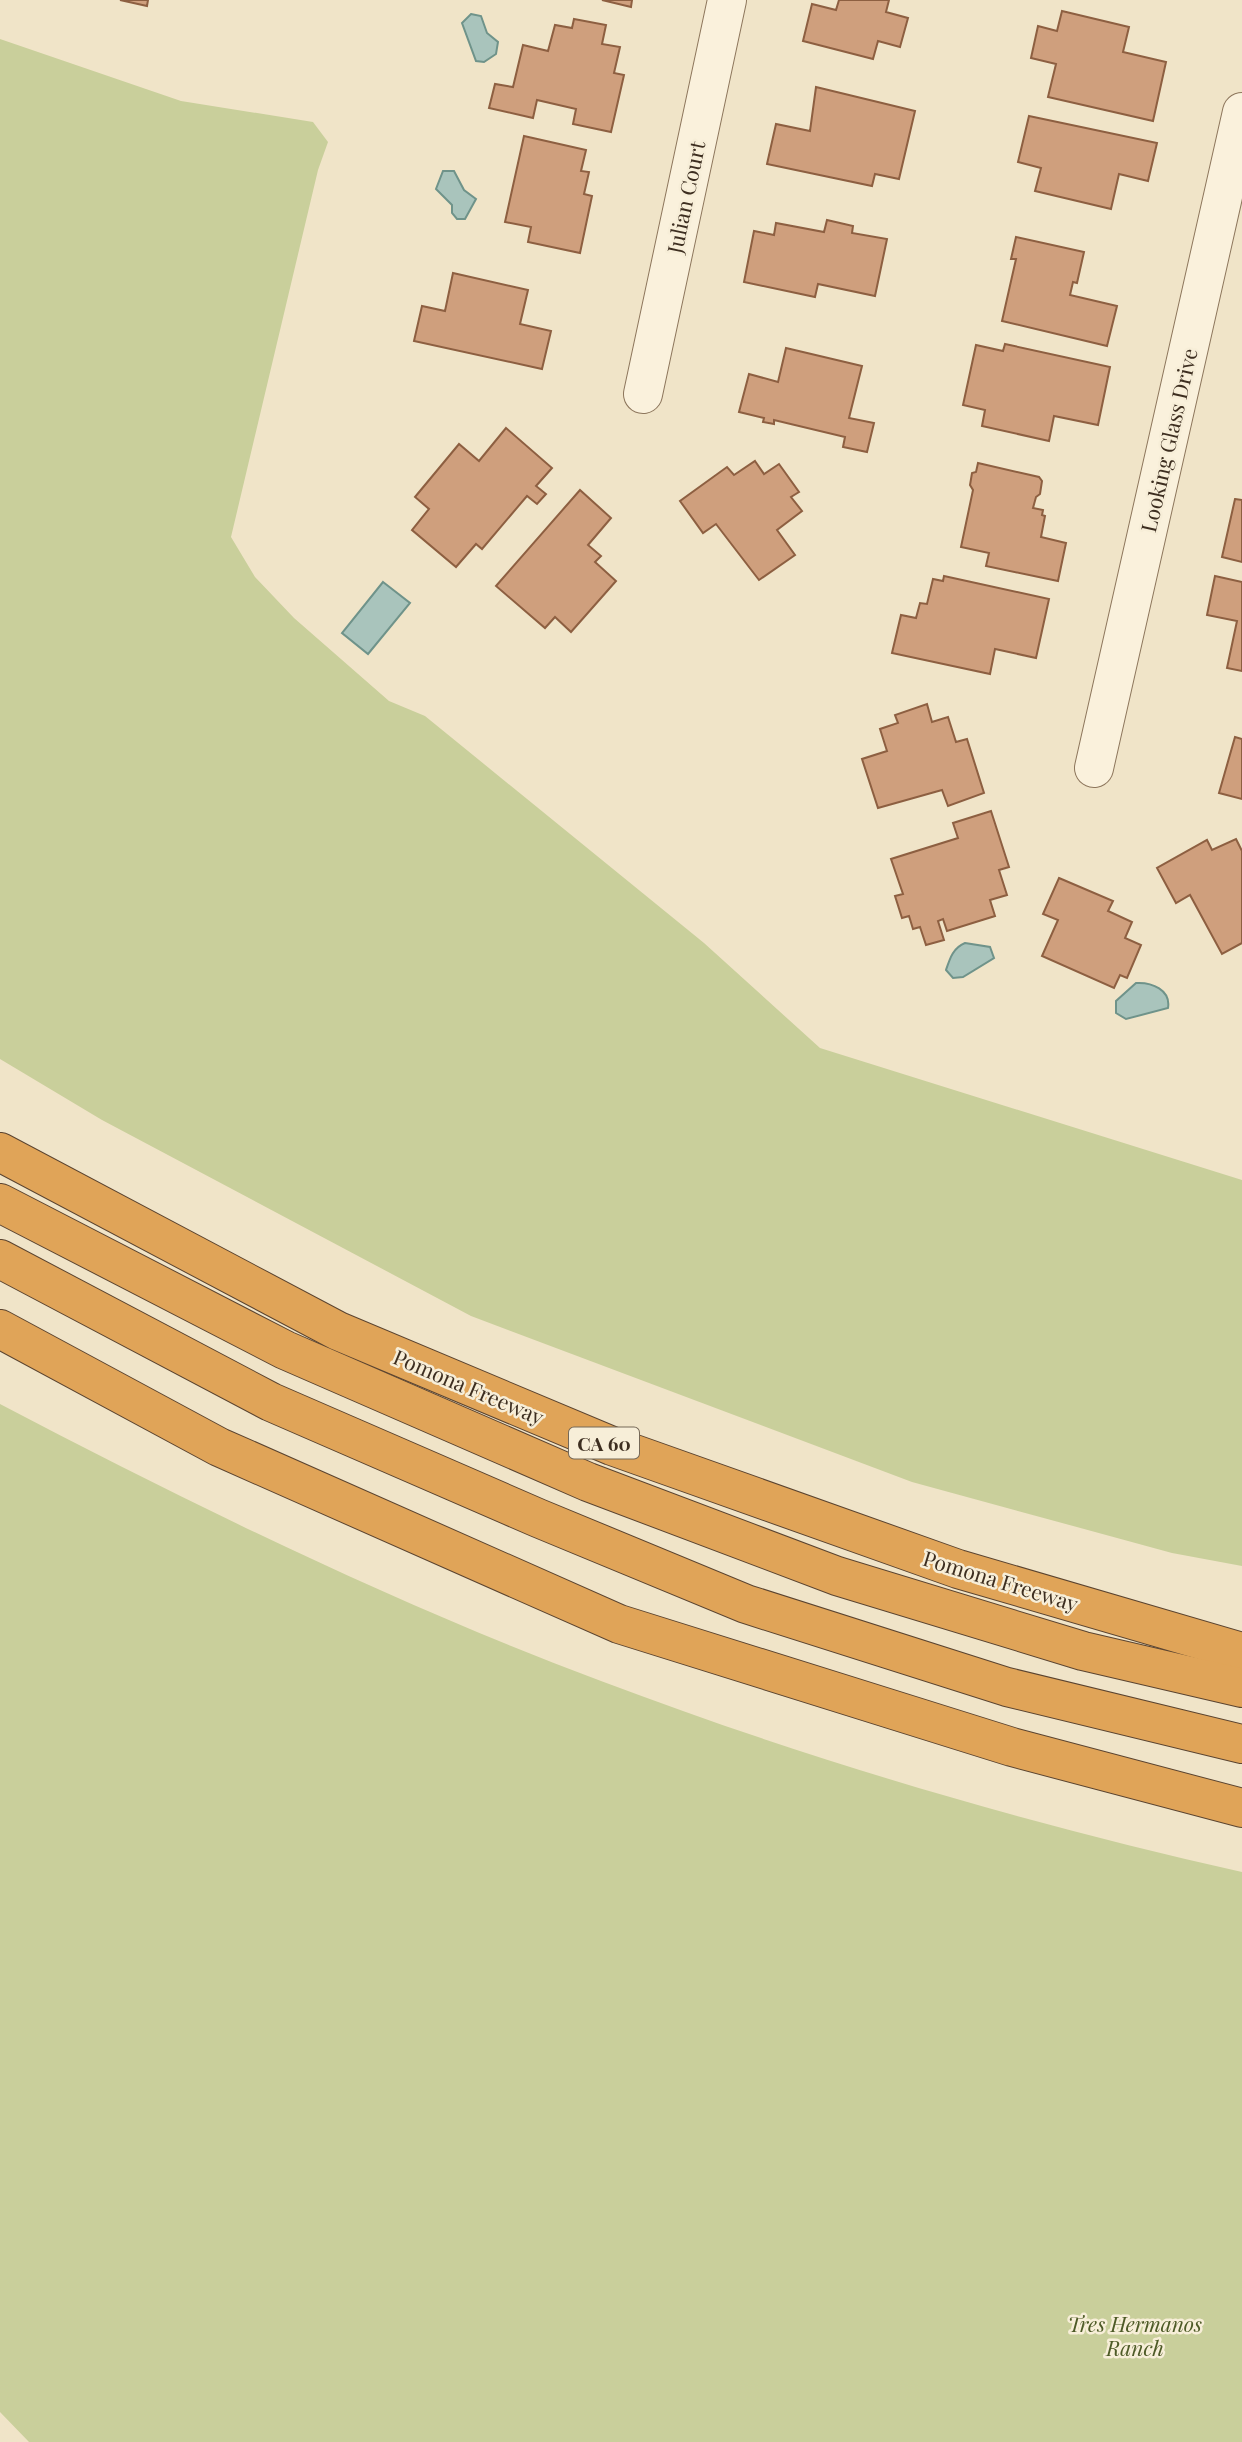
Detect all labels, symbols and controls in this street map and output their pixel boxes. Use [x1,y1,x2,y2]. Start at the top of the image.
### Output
street label: Julian Court [659,138,711,257]
street label: Looking Glass Drive [1133,345,1203,535]
street label: Pomona Freeway [390,1342,549,1430]
road number: CA 60 [569,1428,639,1458]
street label: Pomona Freeway [920,1543,1082,1617]
park label: Tres Hermanos Ranch [1068,2309,1202,2361]

